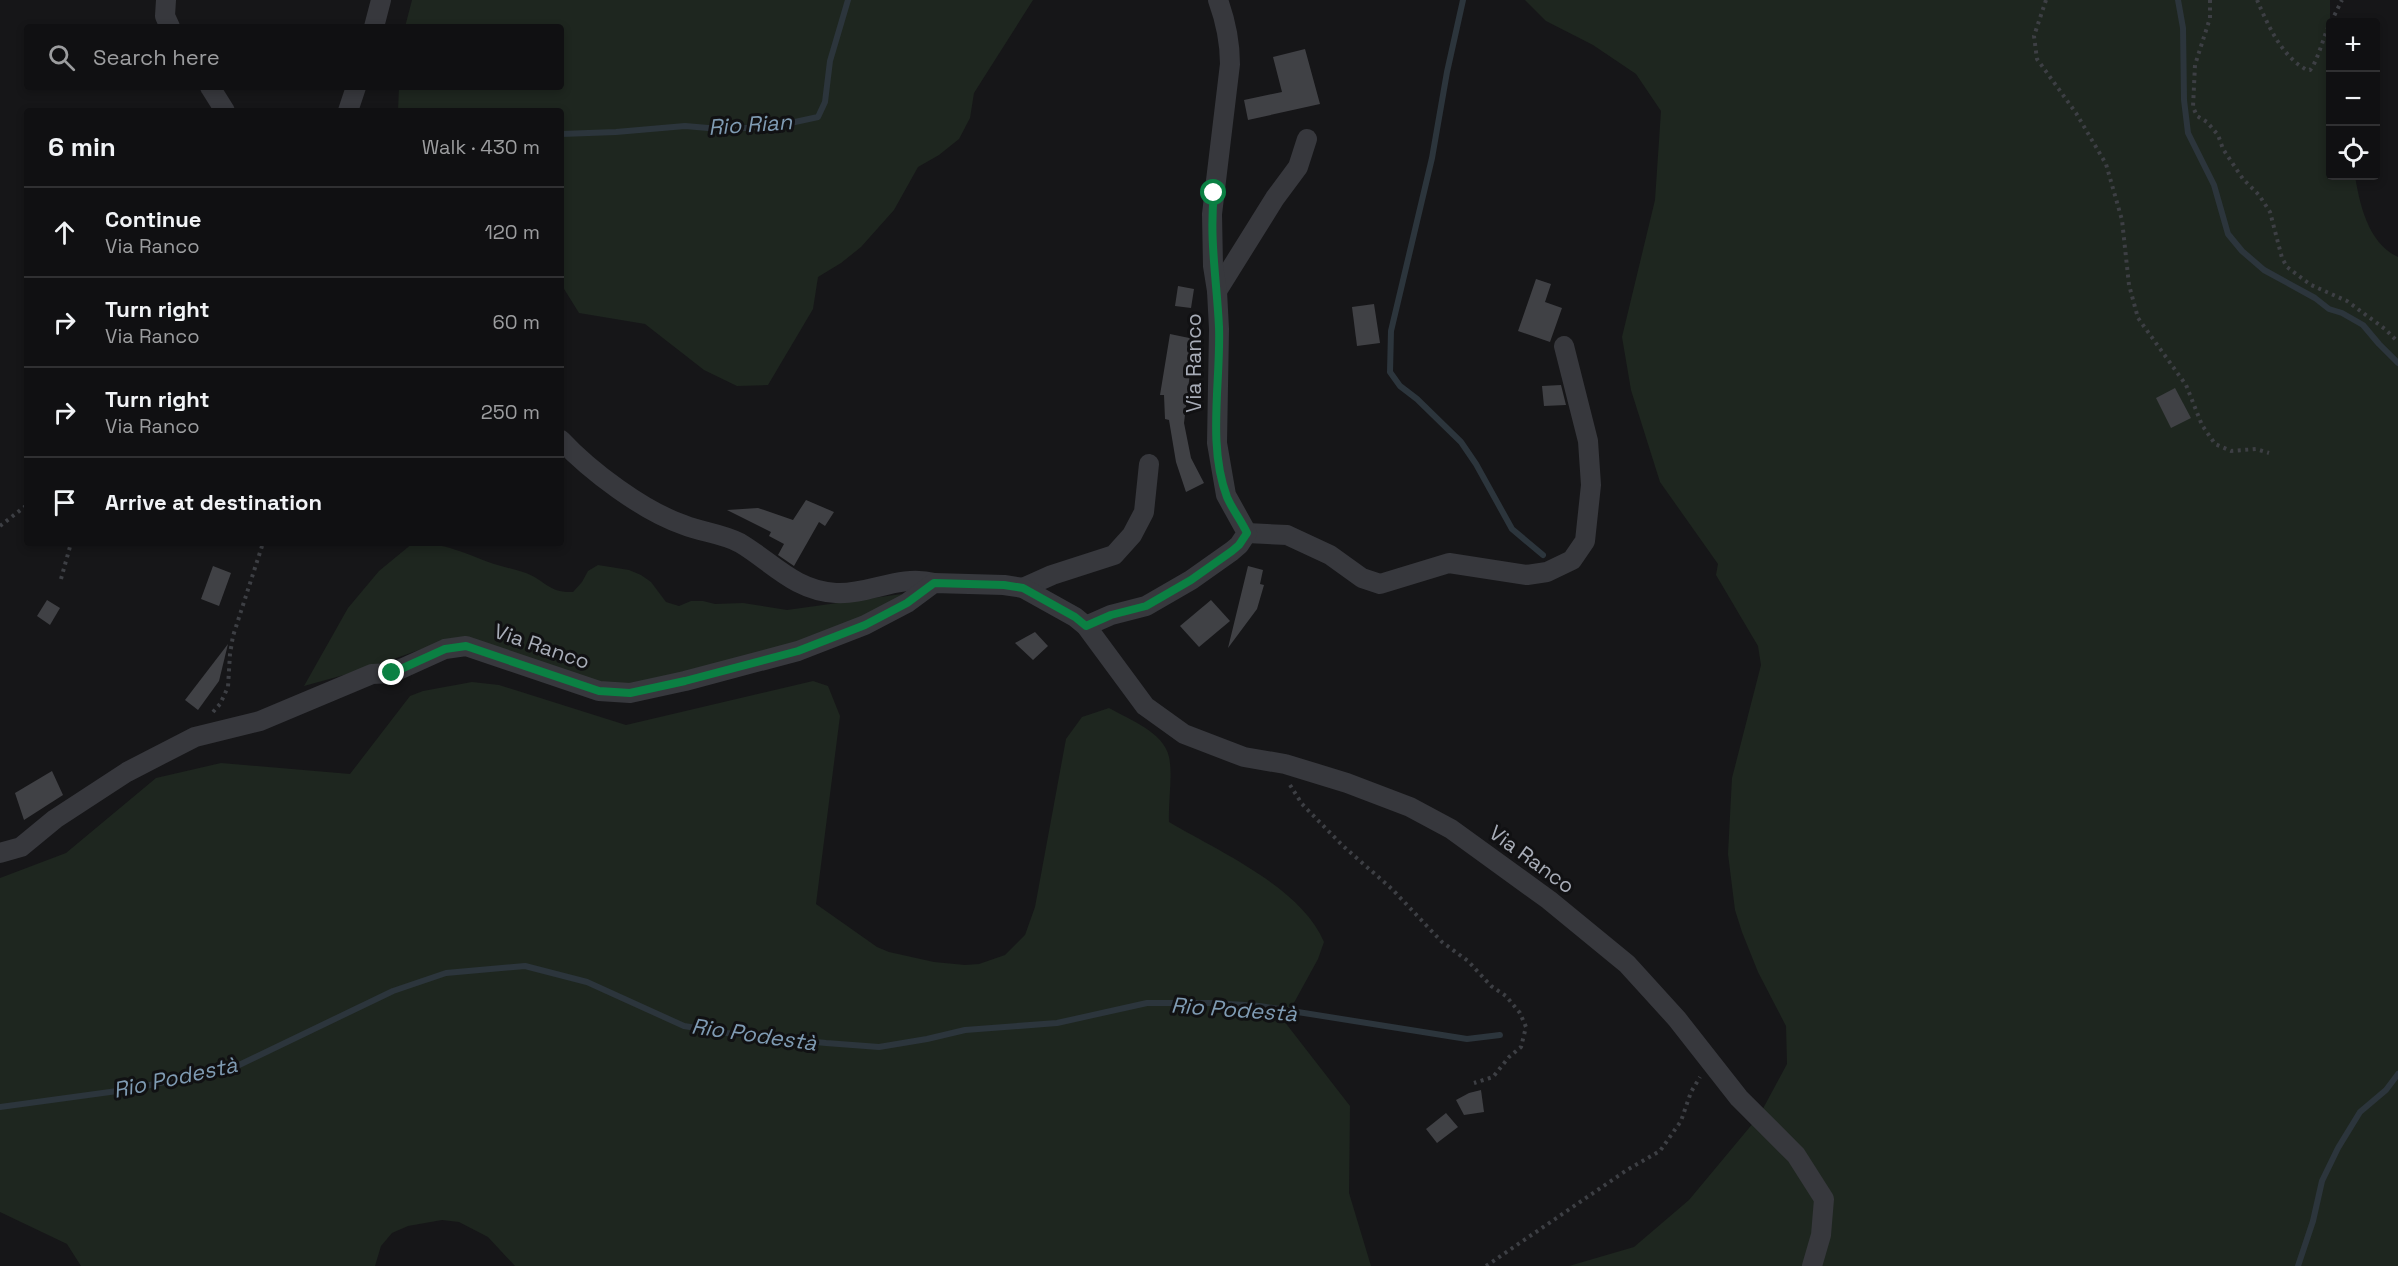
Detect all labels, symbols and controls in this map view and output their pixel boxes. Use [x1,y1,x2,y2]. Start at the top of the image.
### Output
map controls [2326,18,2380,180]
button: + [2326,18,2380,72]
search box [24,24,564,90]
icon: search [45,41,78,74]
text: Search here [93,43,220,71]
button: − [2326,72,2380,126]
water label: Rio Rian [707,107,793,141]
button: locate [2326,126,2380,180]
text: 6 min [48,130,116,164]
text: Walk · 430 m [422,134,540,160]
route start [1200,179,1226,205]
text: Continue [105,205,201,233]
icon: ahead [48,216,81,249]
text: 120 m [484,219,540,245]
text: Via Ranco [105,233,200,259]
text: Turn right [105,295,210,323]
icon: right [48,306,81,339]
text: 60 m [493,309,540,335]
street label: Via Ranco [1180,313,1207,413]
text: Via Ranco [105,323,200,349]
text: Turn right [105,385,210,413]
icon: right [48,396,81,429]
text: 250 m [481,399,540,425]
text: Via Ranco [105,413,200,439]
icon: arrive [48,486,81,519]
text: Arrive at destination [105,488,322,516]
street label: Via Ranco [491,617,593,675]
route end [378,659,404,685]
street label: Via Ranco [1484,819,1580,899]
water label: Rio Podestà [1170,991,1298,1027]
water label: Rio Podestà [690,1011,819,1057]
water label: Rio Podestà [110,1050,240,1104]

